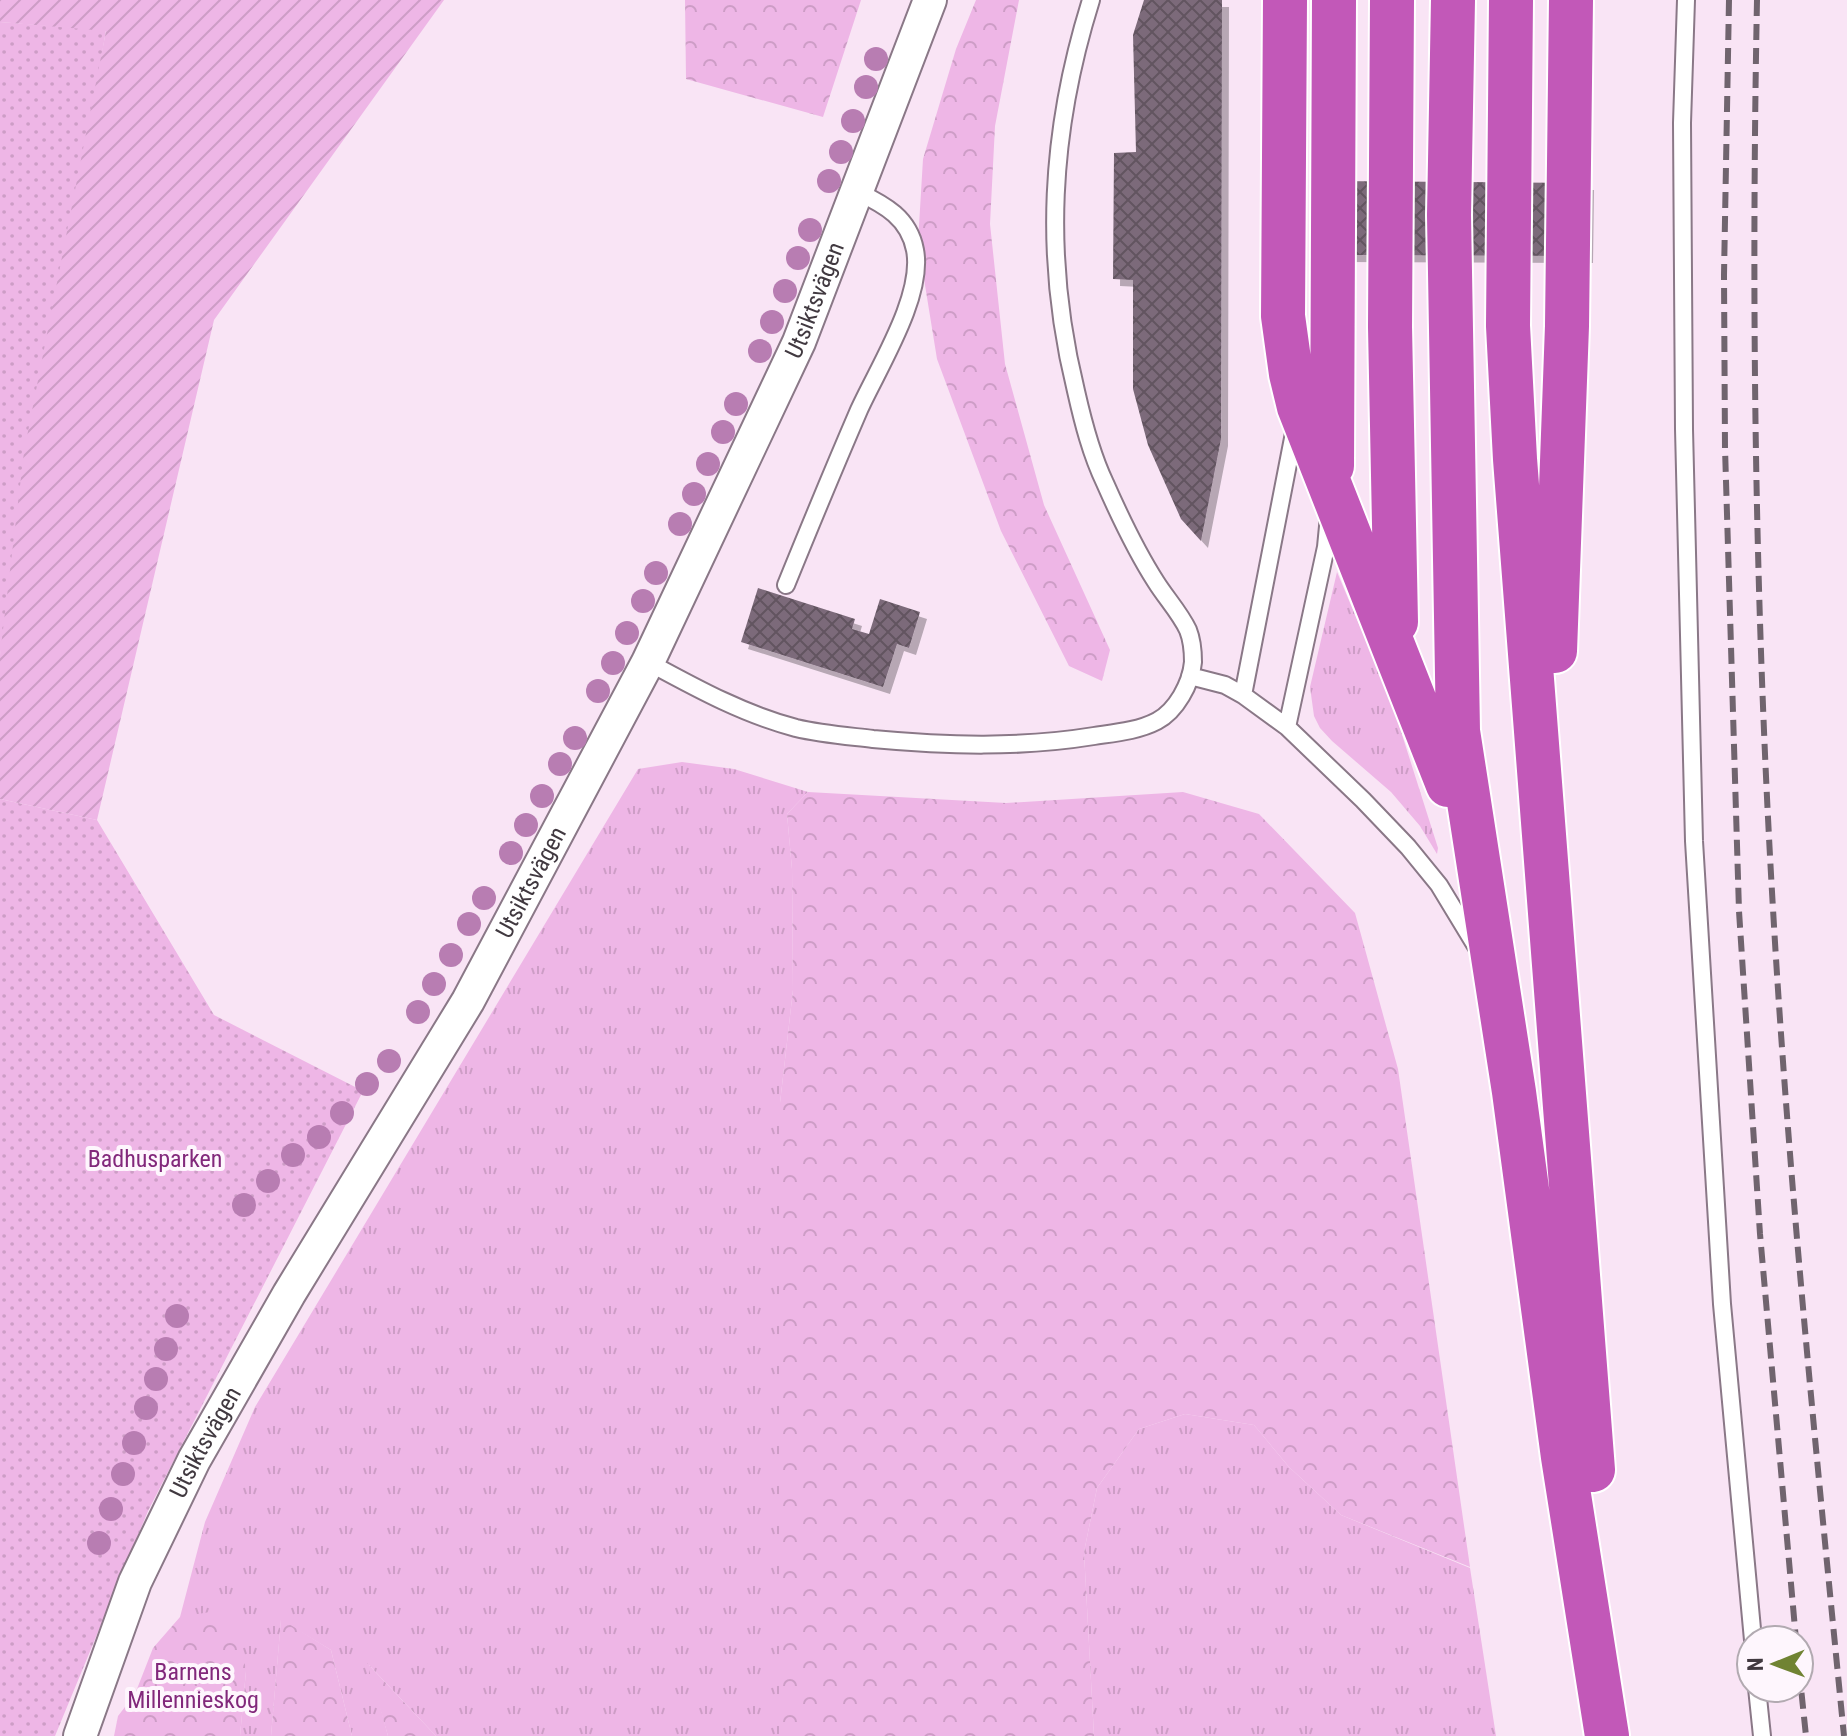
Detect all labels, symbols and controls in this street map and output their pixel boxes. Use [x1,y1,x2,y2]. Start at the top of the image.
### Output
street label: Utsiktsvägen [779,238,850,363]
street label: Utsiktsvägen [490,822,572,943]
park label: Badhusparken [88,1145,222,1173]
street label: Utsiktsvägen [164,1382,247,1502]
north arrow [1735,1624,1815,1704]
text: N [1743,1657,1768,1671]
park label: Barnens Millennieskog [127,1658,259,1714]

